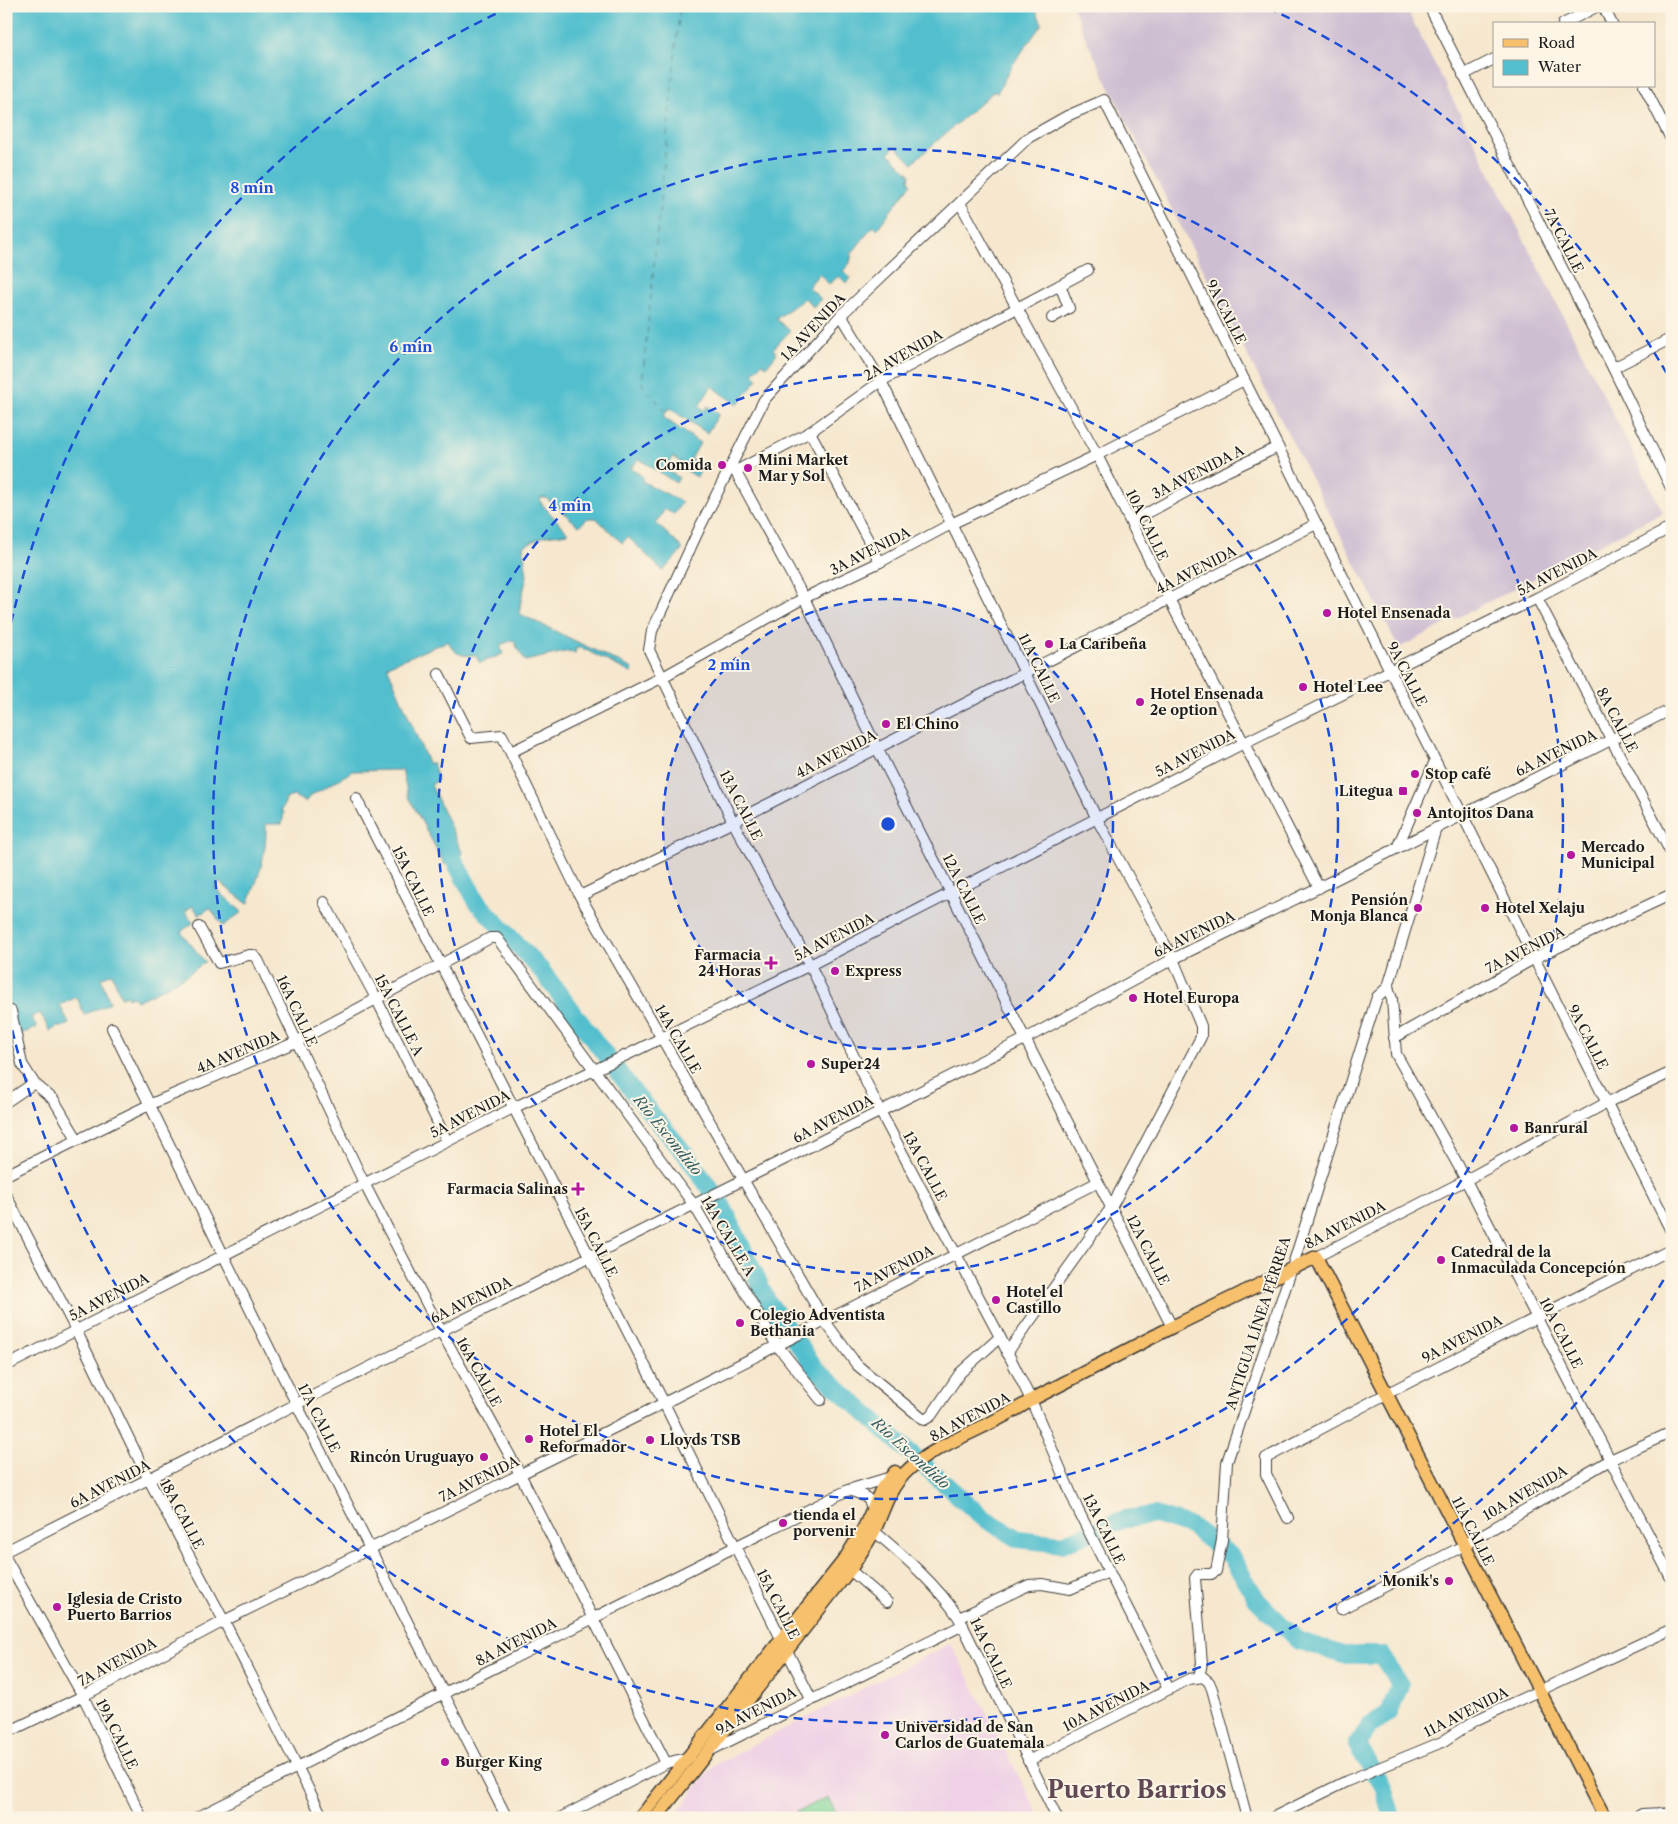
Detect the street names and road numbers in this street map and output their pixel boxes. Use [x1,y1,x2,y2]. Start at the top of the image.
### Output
street label: 7A CALLE [1540,206,1588,276]
street label: 9A CALLE [1202,277,1250,347]
street label: 1A AVENIDA [777,289,850,365]
street label: 2A AVENIDA [860,325,946,385]
street label: 3A AVENIDA A [1149,441,1248,503]
street label: 10A CALLE [1122,486,1172,564]
street label: 3A AVENIDA [827,523,914,579]
street label: 4A AVENIDA [1153,542,1240,598]
street label: 5A AVENIDA [1514,544,1601,600]
street label: 11A CALLE [1014,630,1064,706]
street label: 9A CALLE [1383,639,1431,709]
street label: 8A CALLE [1592,684,1642,756]
street label: 5A AVENIDA [1152,725,1239,781]
street label: 6A AVENIDA [1512,725,1600,780]
street label: 4A AVENIDA [793,726,880,782]
street label: 13A CALLE [716,767,766,843]
street label: 15A CALLE [388,843,438,919]
street label: 12A CALLE [939,851,989,927]
street label: 6A AVENIDA [1150,906,1238,961]
street label: 5A AVENIDA [791,909,878,965]
street label: 7A AVENIDA [1482,922,1568,978]
street label: 15A CALLE A [371,971,428,1060]
street label: 16A CALLE [273,972,321,1050]
street label: 14A CALLE [651,1001,705,1077]
street label: 9A CALLE [1564,1002,1612,1072]
street label: 4A AVENIDA [194,1026,283,1078]
street label: 5A AVENIDA [427,1086,514,1142]
street label: 6A AVENIDA [790,1091,877,1147]
street label: 13A CALLE [899,1128,951,1204]
street label: 14A CALLE A [697,1193,759,1280]
street label: 8A AVENIDA [1302,1197,1389,1253]
street label: 15A CALLE [571,1204,621,1280]
street label: 12A CALLE [1123,1212,1173,1288]
street label: ANTIGUA LÍNEA FÉRREA [1220,1233,1295,1413]
street label: 7A AVENIDA [851,1241,937,1297]
street label: 5A AVENIDA [66,1269,153,1325]
street label: 6A AVENIDA [427,1272,515,1327]
street label: 10A CALLE [1535,1294,1587,1372]
street label: 9A AVENIDA [1419,1311,1506,1367]
street label: 16A CALLE [453,1334,505,1410]
street label: 17A CALLE [294,1380,344,1456]
street label: 8A AVENIDA [927,1388,1014,1446]
street label: 7A AVENIDA [436,1452,522,1506]
street label: 6A AVENIDA [67,1456,154,1512]
street label: 10A AVENIDA [1479,1461,1571,1524]
street label: 18A CALLE [156,1476,208,1552]
street label: 13A CALLE [1079,1491,1129,1567]
street label: 11A CALLE [1448,1493,1498,1569]
street label: 15A CALLE [753,1566,803,1642]
street label: 8A AVENIDA [473,1614,560,1670]
street label: 14A CALLE [966,1615,1016,1691]
street label: 7A AVENIDA [75,1633,160,1690]
street label: 10A AVENIDA [1060,1676,1153,1736]
street label: 9A AVENIDA [713,1683,800,1739]
street label: 11A AVENIDA [1421,1683,1512,1741]
street label: 19A CALLE [92,1696,142,1772]

